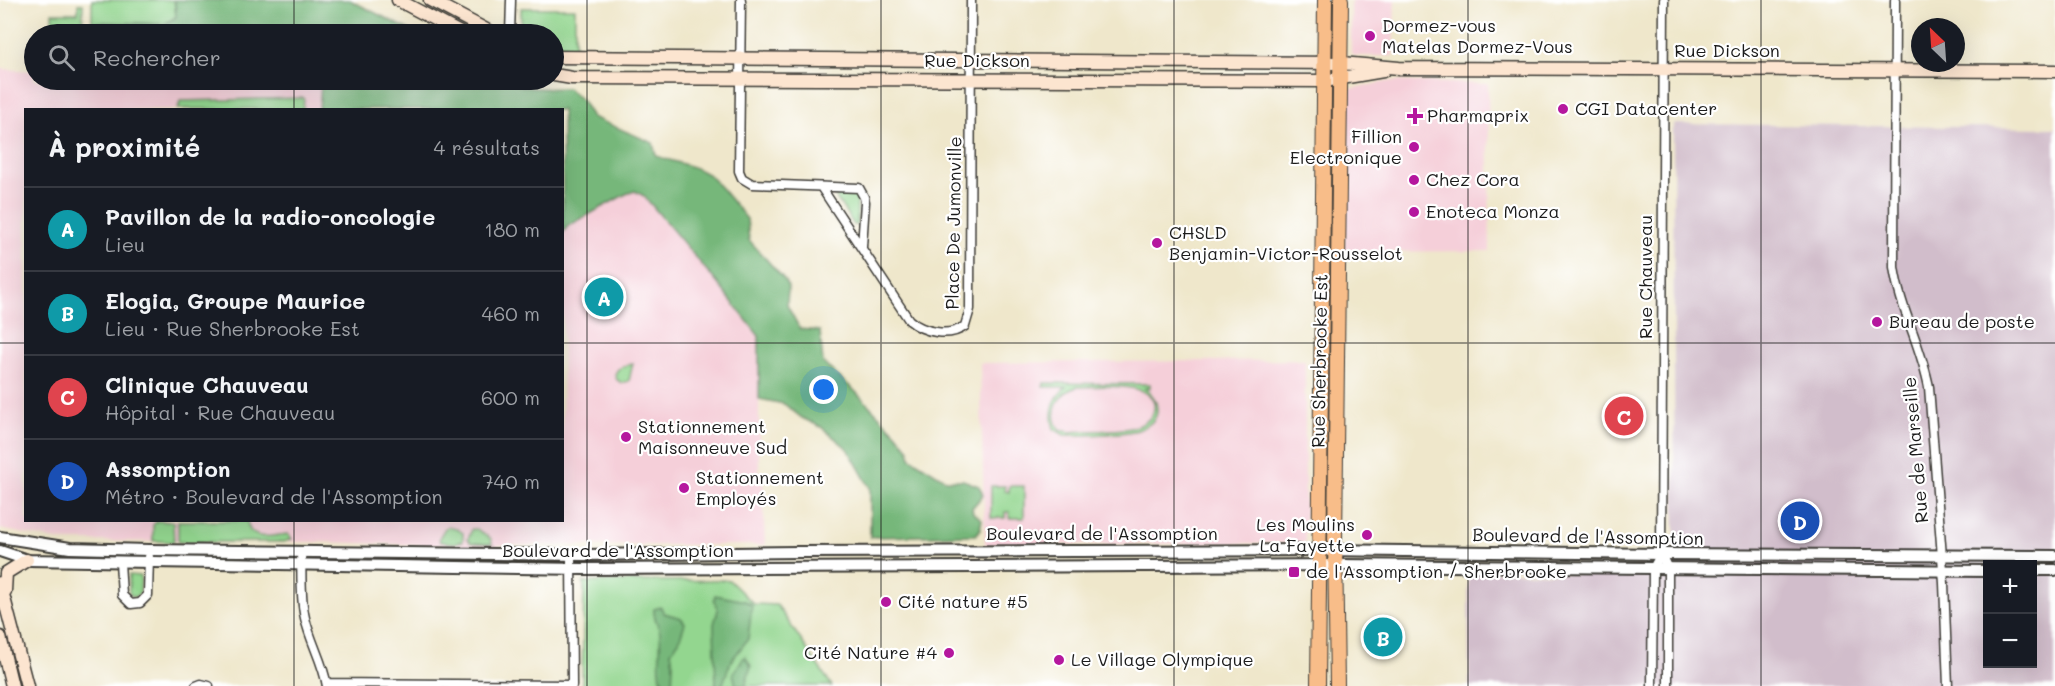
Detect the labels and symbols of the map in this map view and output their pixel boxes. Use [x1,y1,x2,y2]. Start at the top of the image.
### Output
place label: Dormez-vous Matelas Dormez-Vous [1382,13,1573,58]
north arrow [1911,18,1965,72]
marker: Dormez-vous Matelas Dormez-Vous [1363,29,1377,43]
street label: Rue Dickson [1674,38,1780,62]
street label: Rue Dickson [924,48,1030,72]
place label: CGI Datacenter [1575,96,1717,120]
marker: CGI Datacenter [1556,102,1570,116]
place label: Pharmaprix [1427,103,1529,127]
marker: Pharmaprix [1408,109,1422,123]
place label: Fillion Electronique [1290,124,1402,169]
street label: Place De Jumonville [939,136,967,310]
marker: Fillion Electronique [1407,140,1421,154]
place label: Chez Cora [1426,167,1520,191]
marker: Chez Cora [1407,173,1421,187]
place label: Enoteca Monza [1426,199,1560,223]
marker: Enoteca Monza [1407,205,1421,219]
street label: Rue Chauveau [1633,215,1657,339]
place label: CHSLD Benjamin-Victor-Rousselot [1169,220,1403,265]
marker: CHSLD Benjamin-Victor-Rousselot [1150,236,1164,250]
pin: A [584,274,624,320]
street label: Rue Sherbrooke Est [1305,274,1333,448]
place label: Bureau de poste [1889,309,2035,333]
marker: Bureau de poste [1870,315,1884,329]
your location [809,375,838,404]
street label: Rue de Marseille [1897,376,1933,524]
pin: C [1604,394,1644,438]
place label: Stationnement Maisonneuve Sud [638,414,787,459]
marker: Stationnement Maisonneuve Sud [619,430,633,444]
place label: Stationnement Employés [696,465,824,510]
marker: Stationnement Employés [677,481,691,495]
pin: D [1780,498,1820,544]
place label: Les Moulins La Fayette [1256,512,1355,557]
street label: Boulevard de l'Assomption [986,521,1218,545]
street label: Boulevard de l'Assomption [1472,522,1704,550]
marker: Les Moulins La Fayette [1360,528,1374,542]
street label: Boulevard de l'Assomption [502,538,734,562]
place label: de l'Assomption / Sherbrooke [1306,559,1567,583]
marker: de l'Assomption / Sherbrooke [1287,565,1301,579]
place label: Cité nature #5 [898,589,1028,613]
marker: Cité nature #5 [879,595,893,609]
pin: B [1364,614,1402,660]
place label: Cité Nature #4 [804,640,937,664]
marker: Cité Nature #4 [942,646,956,660]
place label: Le Village Olympique [1071,647,1254,671]
marker: Le Village Olympique [1052,653,1066,667]

